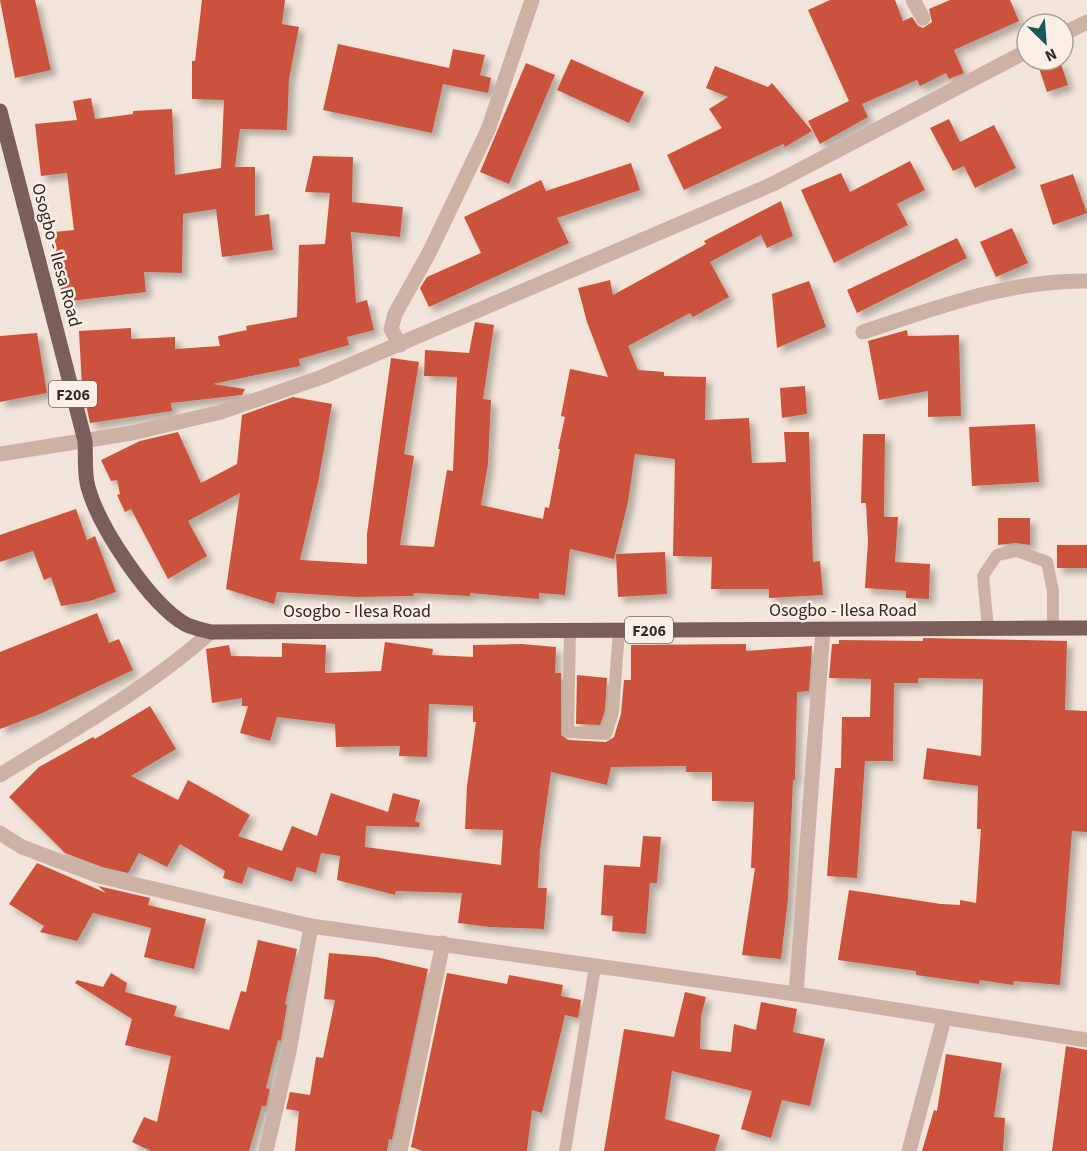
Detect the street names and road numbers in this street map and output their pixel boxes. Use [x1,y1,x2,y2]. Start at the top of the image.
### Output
street label: Osogbo - Ilesa Road [25,180,88,330]
road number: F206 [49,381,97,407]
street label: Osogbo - Ilesa Road [769,598,917,623]
street label: Osogbo - Ilesa Road [283,599,431,624]
road number: F206 [625,617,673,643]

